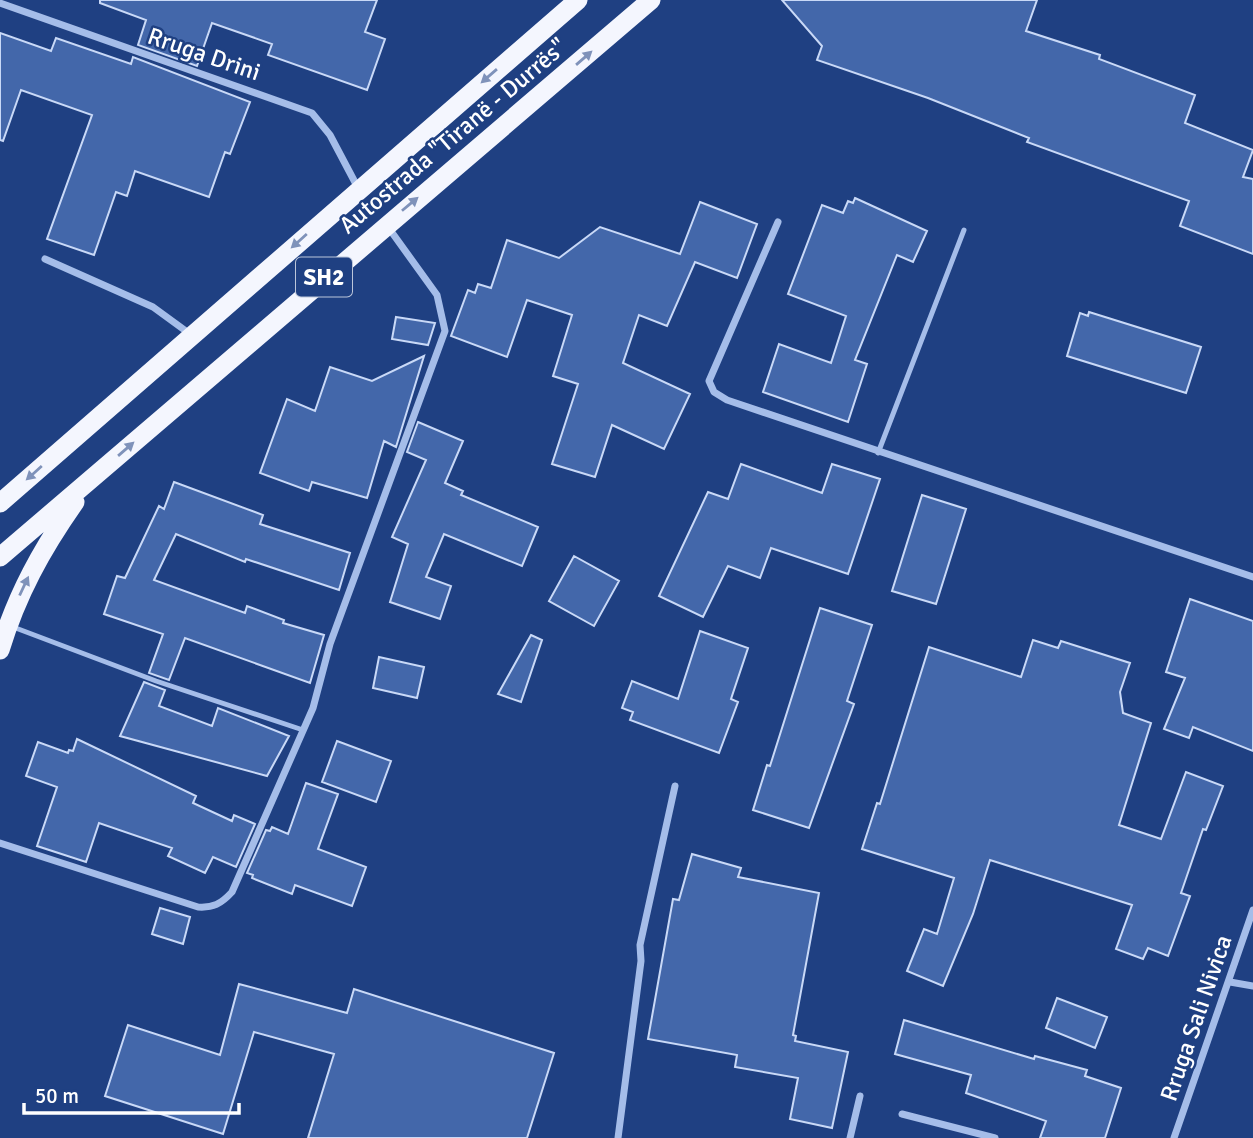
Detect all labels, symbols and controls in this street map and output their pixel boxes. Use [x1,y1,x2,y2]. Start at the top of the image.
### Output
street label: Rruga Drini [144,21,264,87]
street label: Autostrada "Tiranë - Durrës" [333,32,573,240]
one-way arrow [575,51,592,66]
one-way arrow [480,68,498,84]
one-way arrow [400,197,418,212]
one-way arrow [290,233,307,248]
road number: SH2 [296,258,352,296]
one-way arrow [117,441,135,457]
one-way arrow [25,465,43,481]
one-way arrow [18,575,29,596]
street label: Rruga Sali Nivica [1154,931,1238,1105]
scale bar [24,1072,240,1116]
text: 50 m [35,1083,79,1109]

